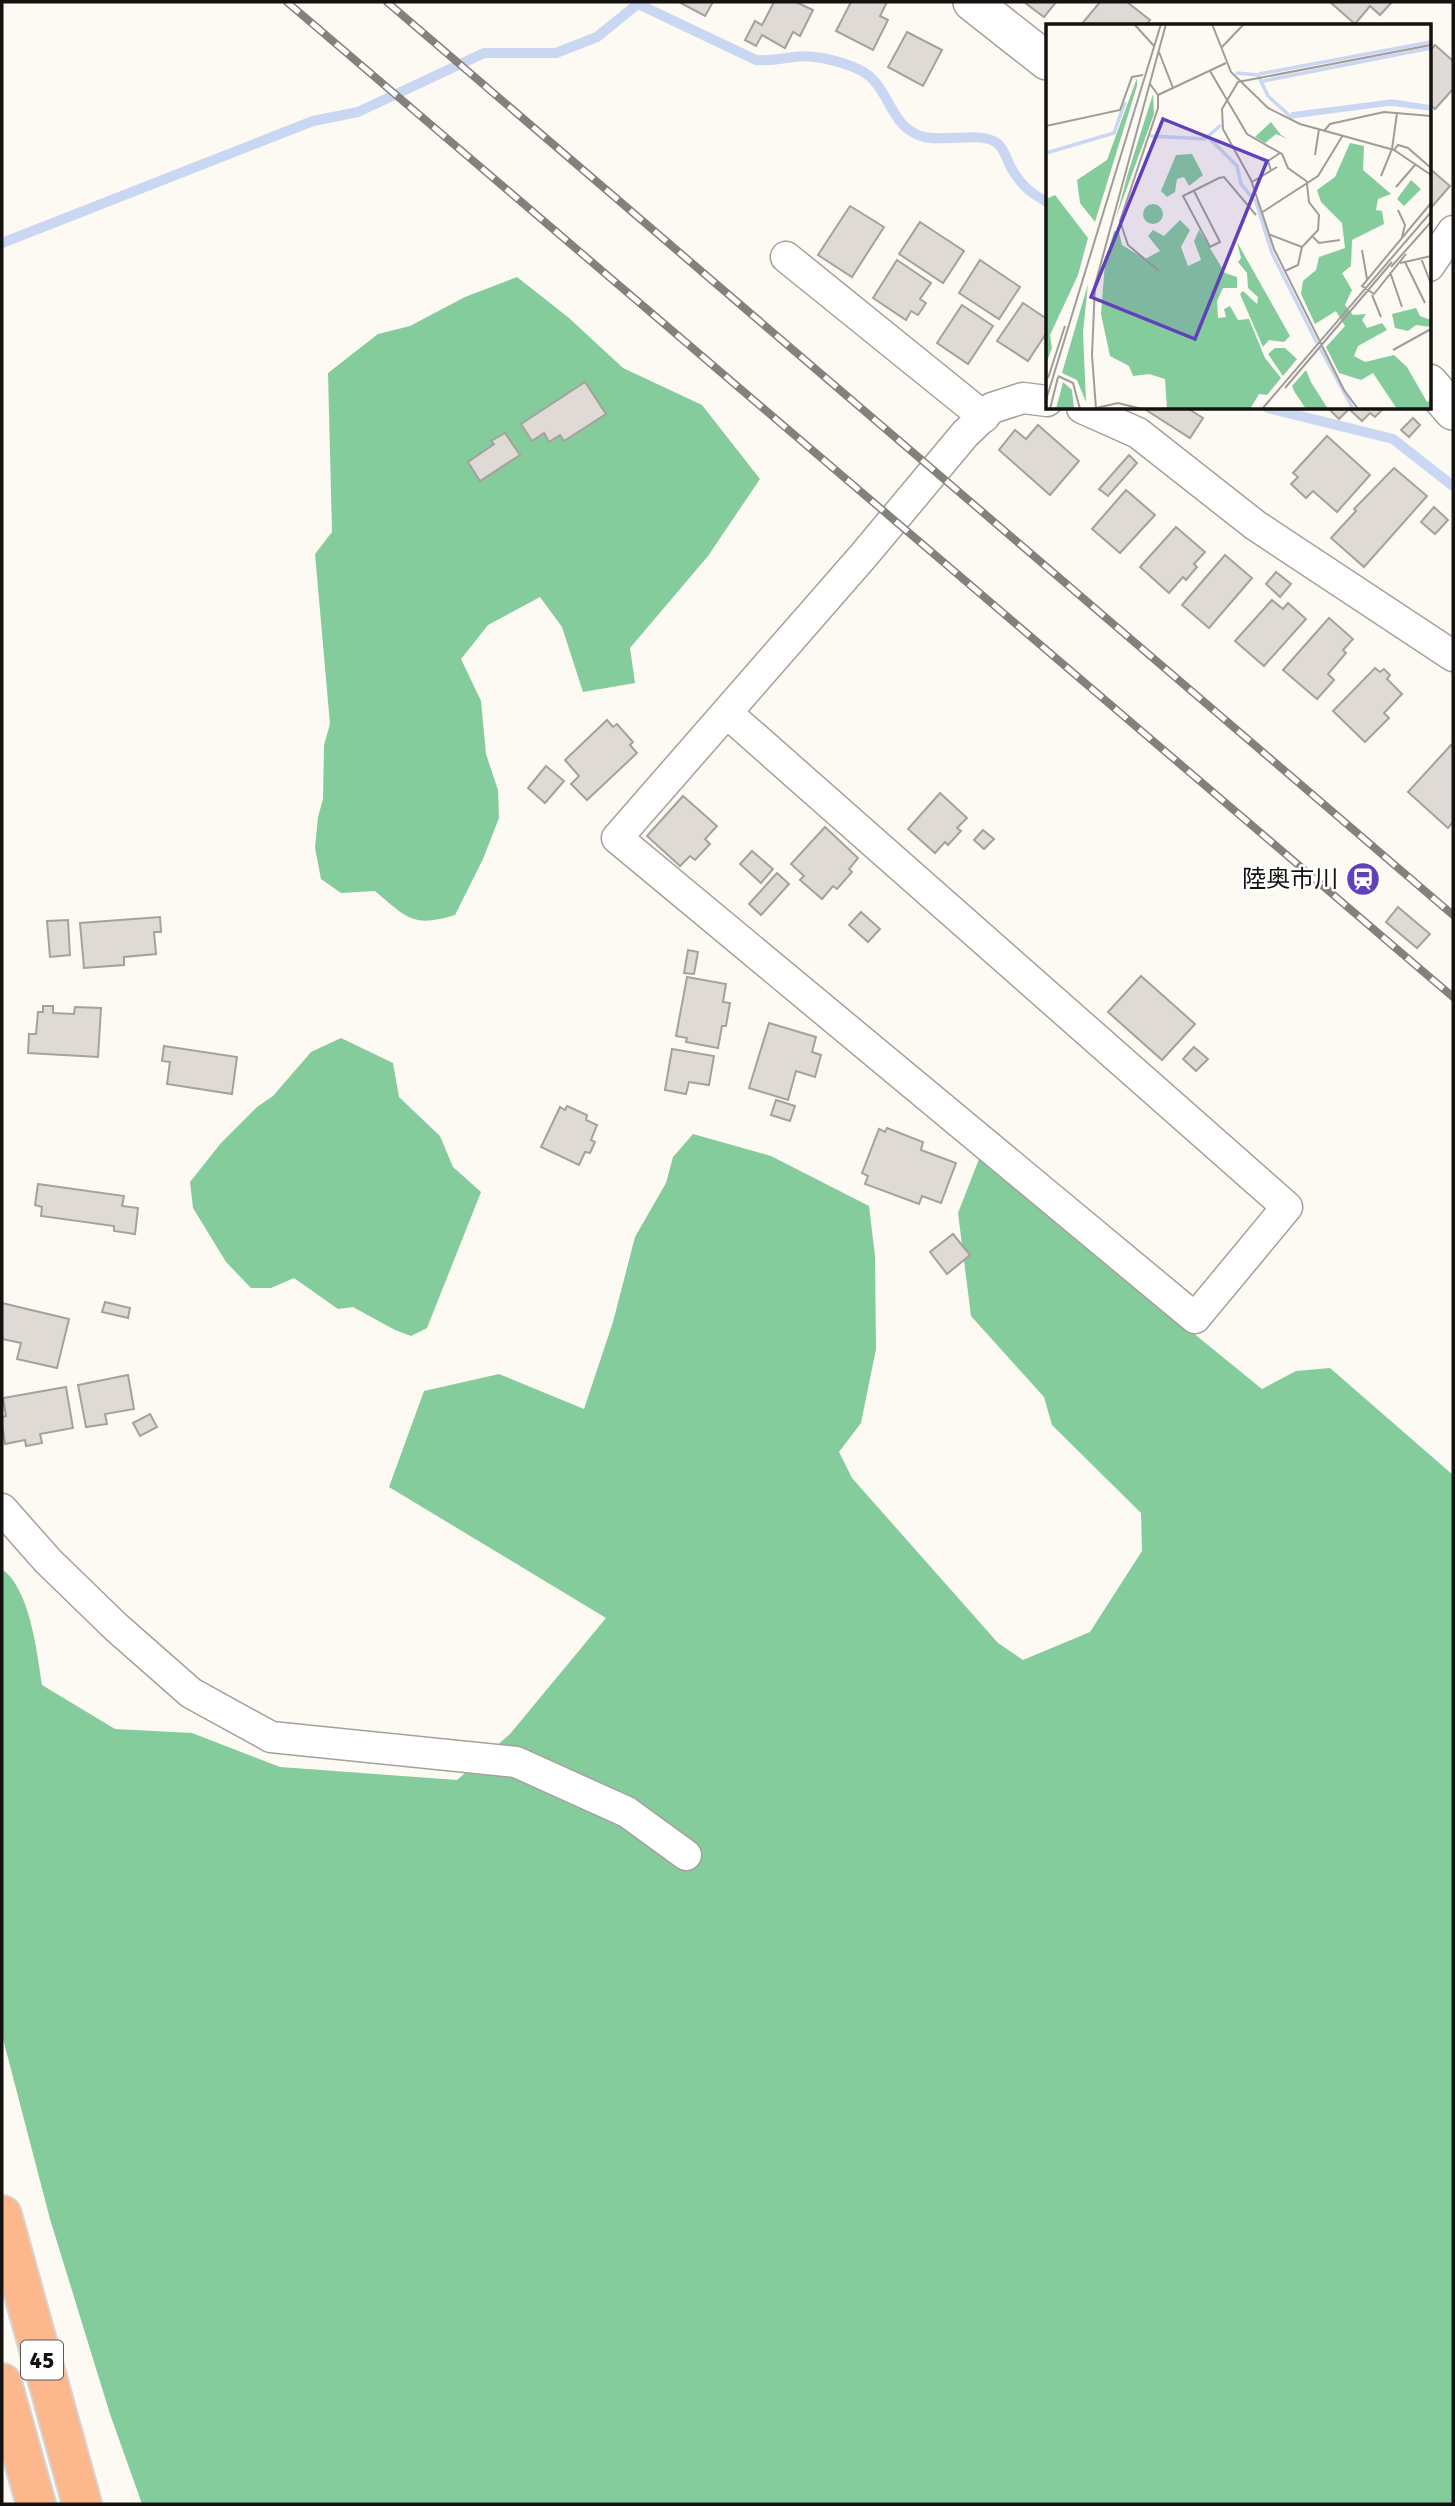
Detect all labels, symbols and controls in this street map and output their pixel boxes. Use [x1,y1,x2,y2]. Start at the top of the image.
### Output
inset map [1046,24,1430,410]
station icon: 陸奥市川 [1344,860,1382,898]
place label: 陸奥市川 [1242,864,1338,894]
road number: 45 [21,2340,63,2380]

